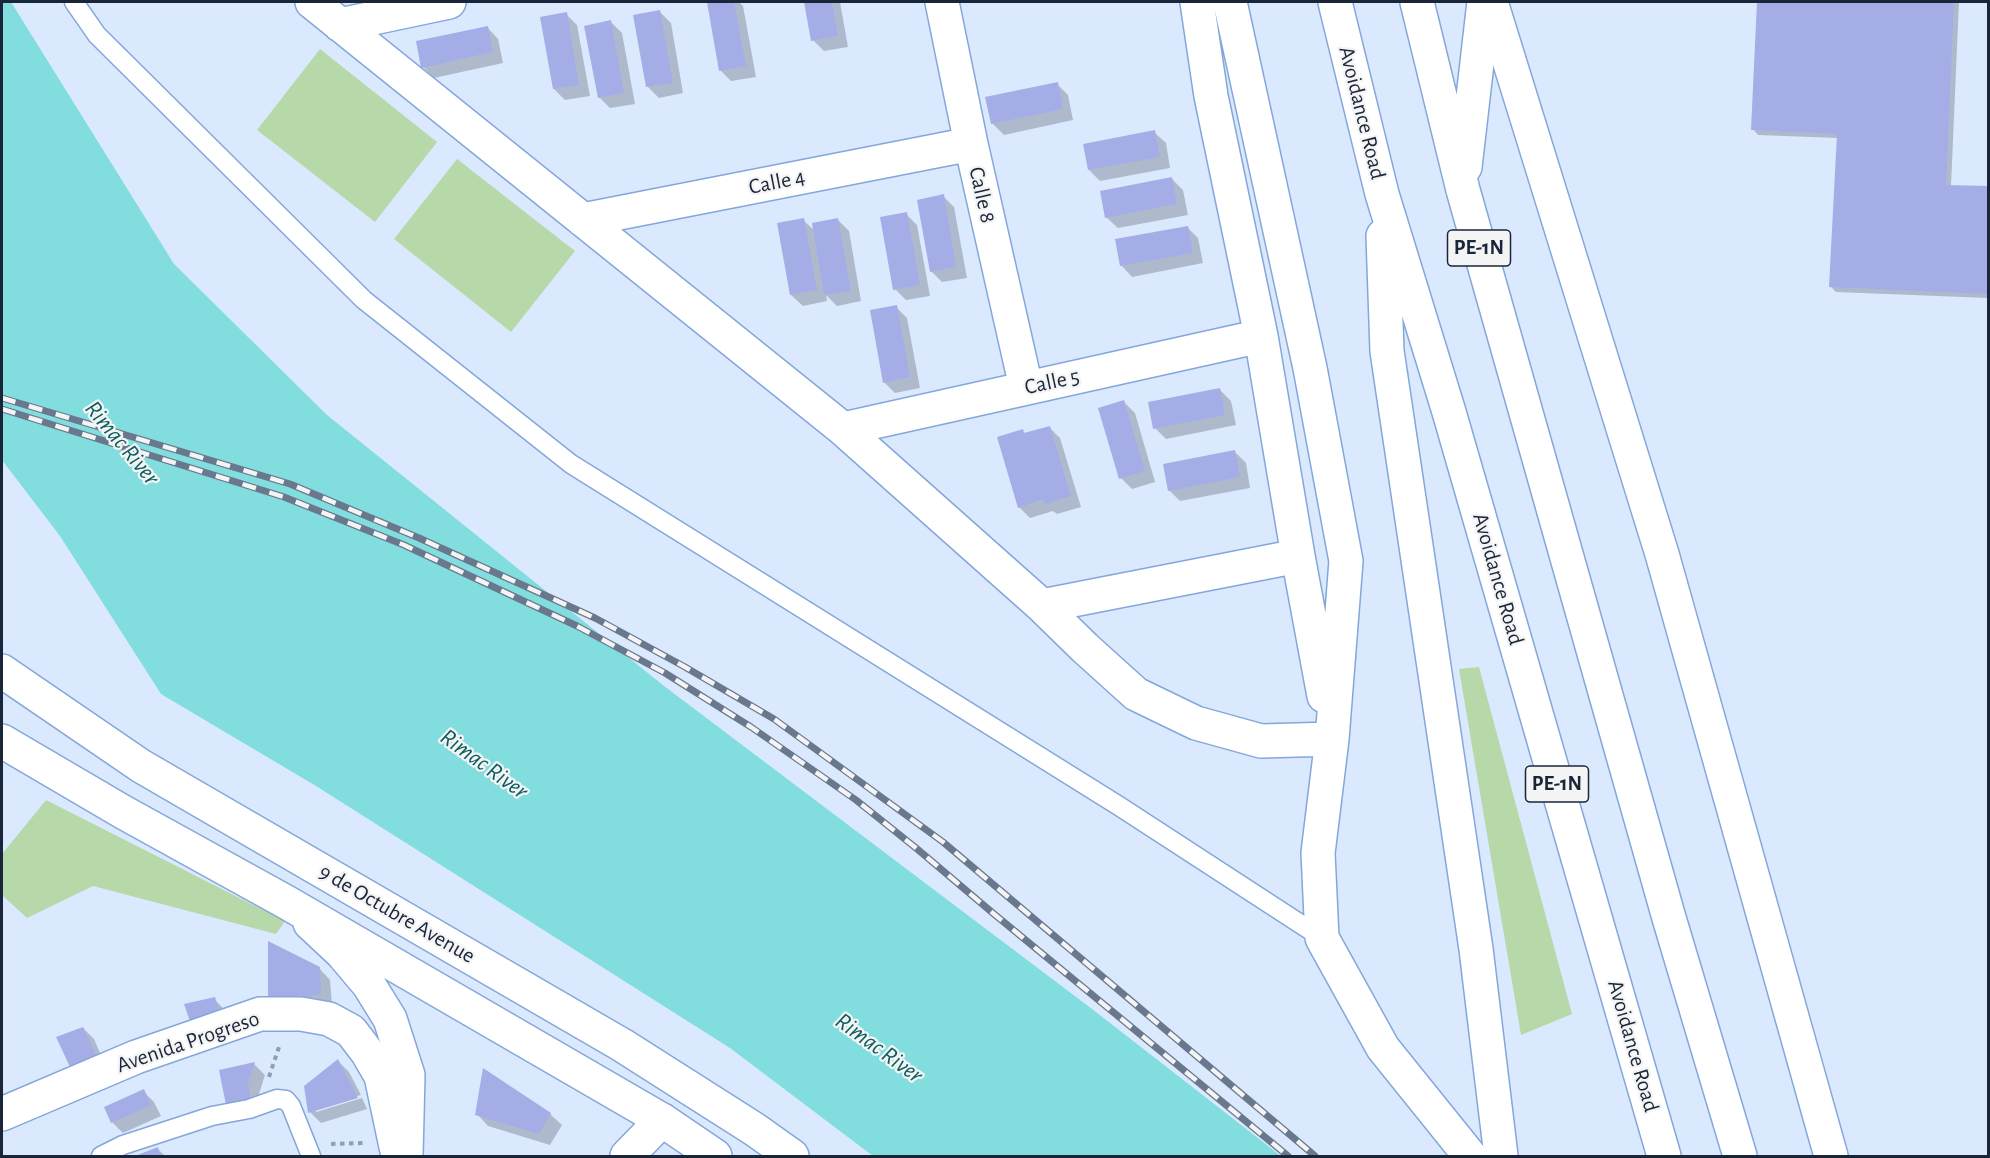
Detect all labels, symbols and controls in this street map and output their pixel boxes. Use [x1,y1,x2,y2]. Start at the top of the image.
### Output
street label: Avoidance Road [1333,44,1391,182]
street label: Calle 4 [747,164,807,200]
street label: Calle 8 [963,164,1001,226]
road number: PE-1N [1448,230,1510,266]
street label: Calle 5 [1022,363,1082,401]
water label: Rimac River [78,395,166,491]
street label: Avoidance Road [1467,510,1529,648]
water label: Rimac River [434,723,534,805]
road number: PE-1N [1526,766,1588,802]
street label: 9 de Octubre Avenue [314,859,480,969]
street label: Avoidance Road [1602,977,1664,1115]
street label: Avenida Progreso [113,1005,263,1079]
water label: Rimac River [829,1007,929,1089]

